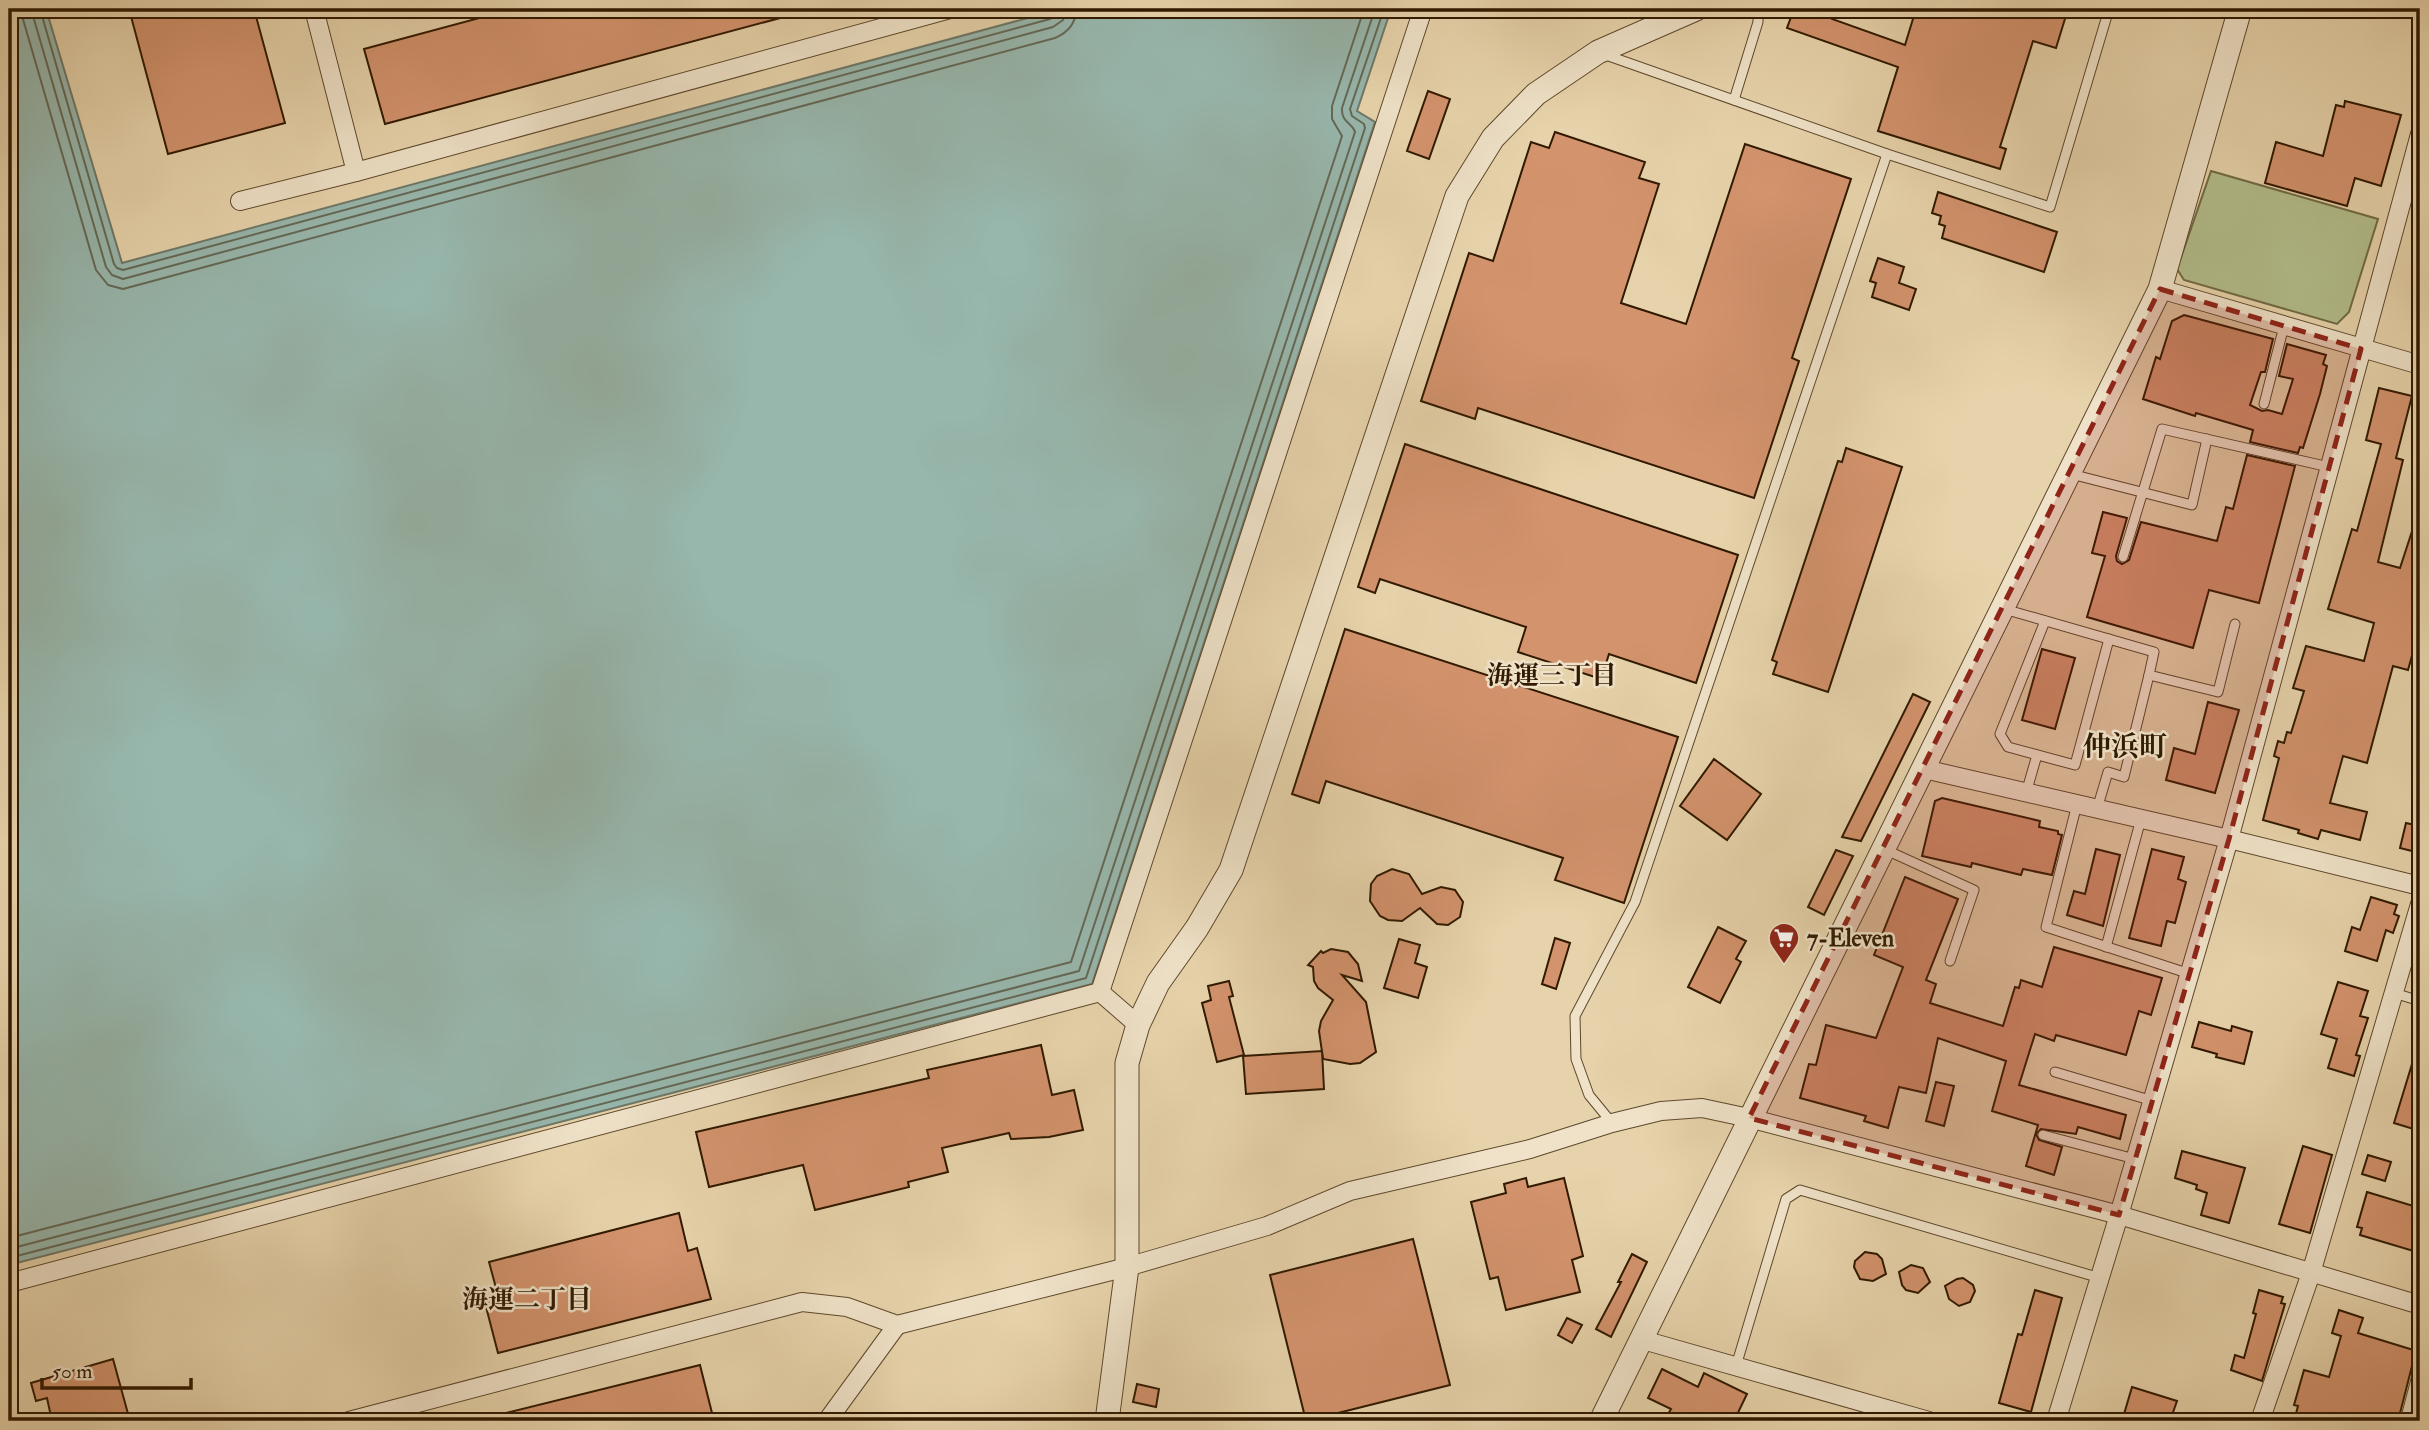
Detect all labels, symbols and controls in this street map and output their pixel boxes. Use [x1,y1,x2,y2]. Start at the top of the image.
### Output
district label: 海運三丁目 [1487,660,1617,692]
district label: 仲浜町 [2083,730,2167,765]
supermarket icon: 7-Eleven [1767,921,1801,965]
place label: 7-Eleven [1807,923,1895,954]
district label: 海運二丁目 [462,1284,592,1316]
scale bar [42,1346,191,1390]
text: 50 m [52,1358,93,1385]

